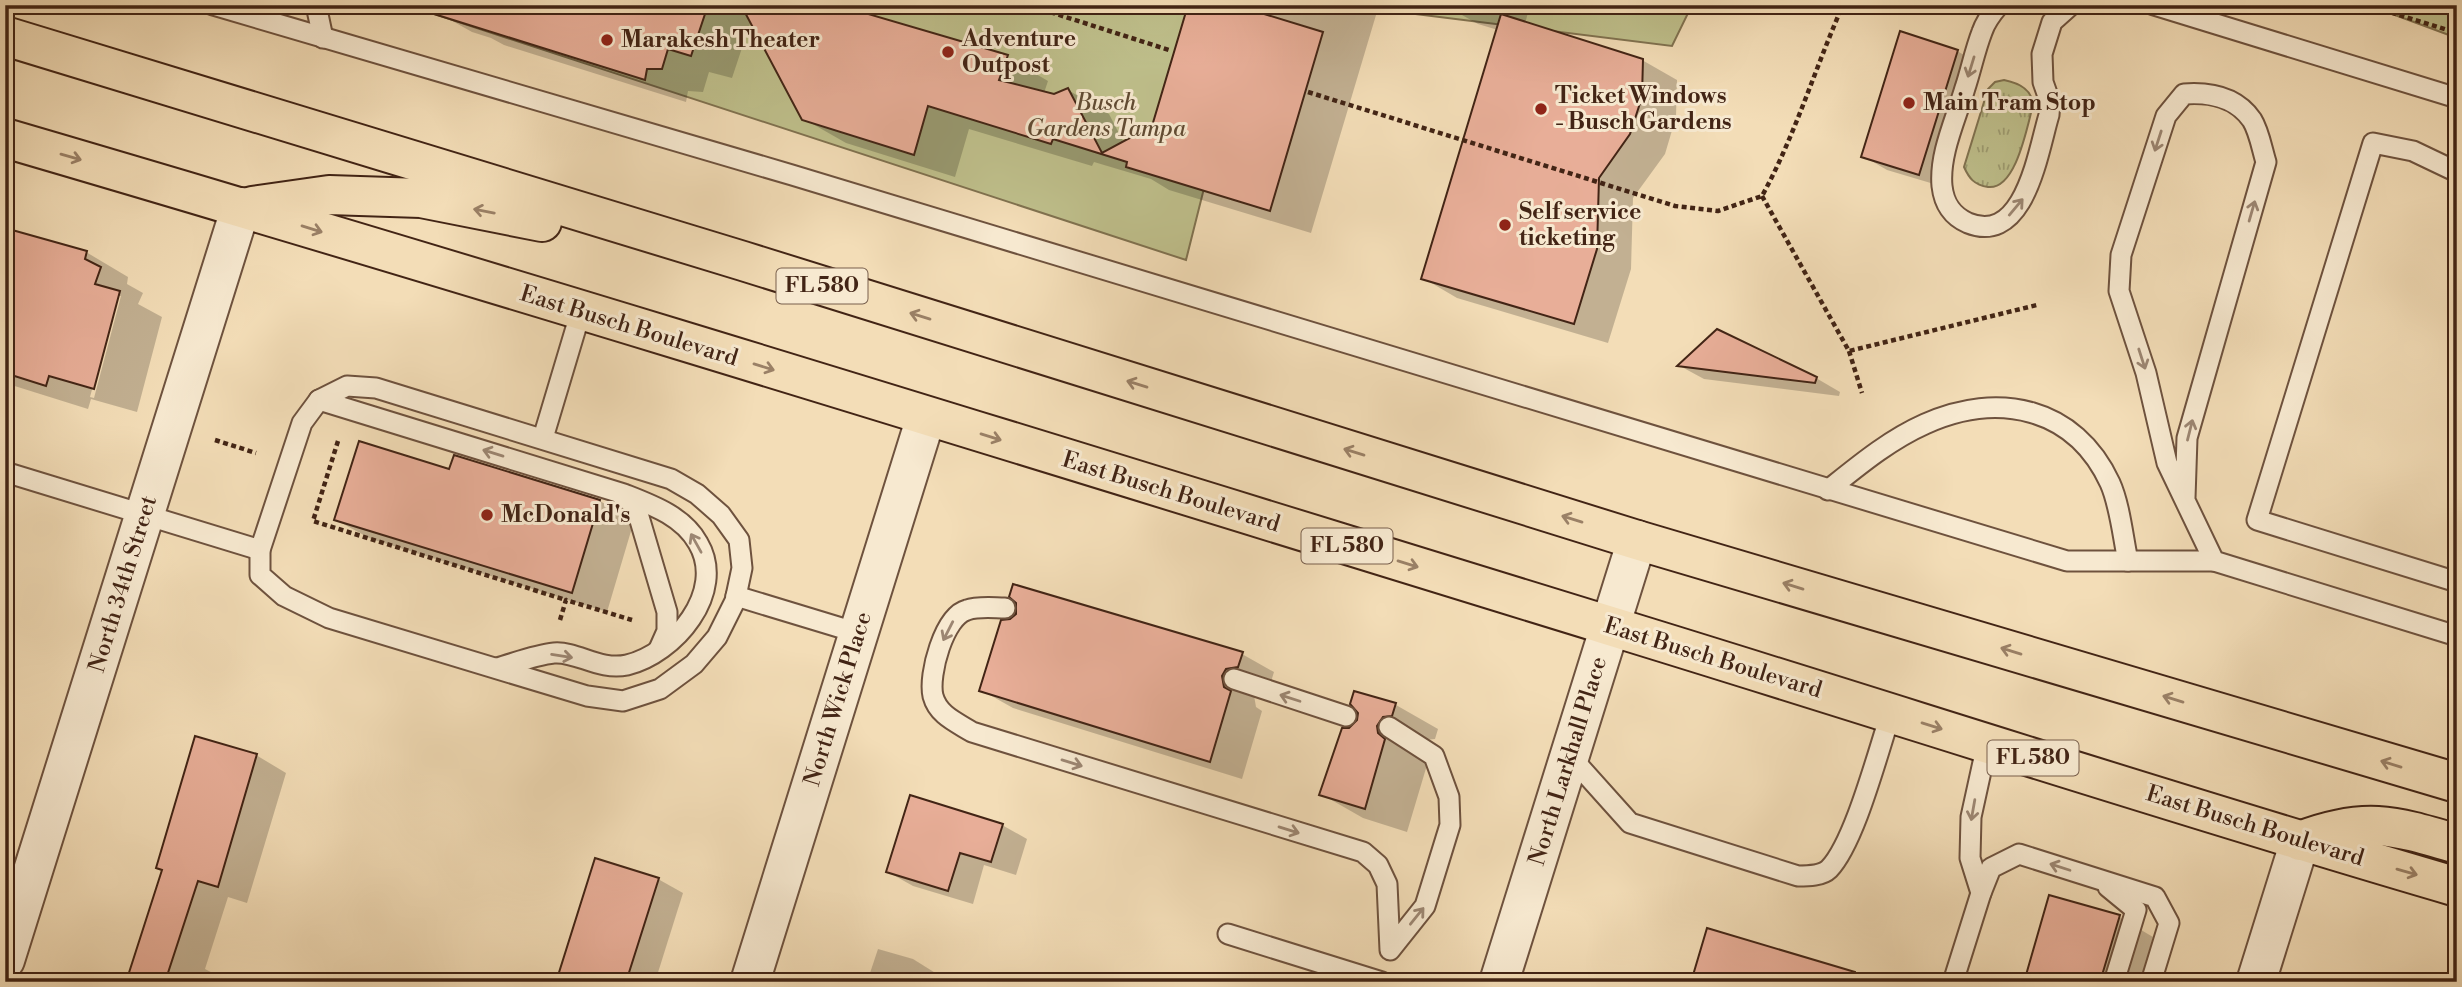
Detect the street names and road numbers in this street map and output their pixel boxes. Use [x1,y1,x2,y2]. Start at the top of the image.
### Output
road number: FL 580 [776,268,868,304]
street label: East Busch Boulevard [517,280,741,372]
street label: East Busch Boulevard [1059,446,1283,538]
street label: North 34th Street [83,492,163,676]
road number: FL 580 [1302,528,1392,564]
street label: North Wick Place [798,609,878,789]
street label: East Busch Boulevard [1601,612,1825,704]
street label: North Larkhall Place [1523,653,1613,869]
road number: FL 580 [1988,740,2078,776]
street label: East Busch Boulevard [2143,780,2367,872]

